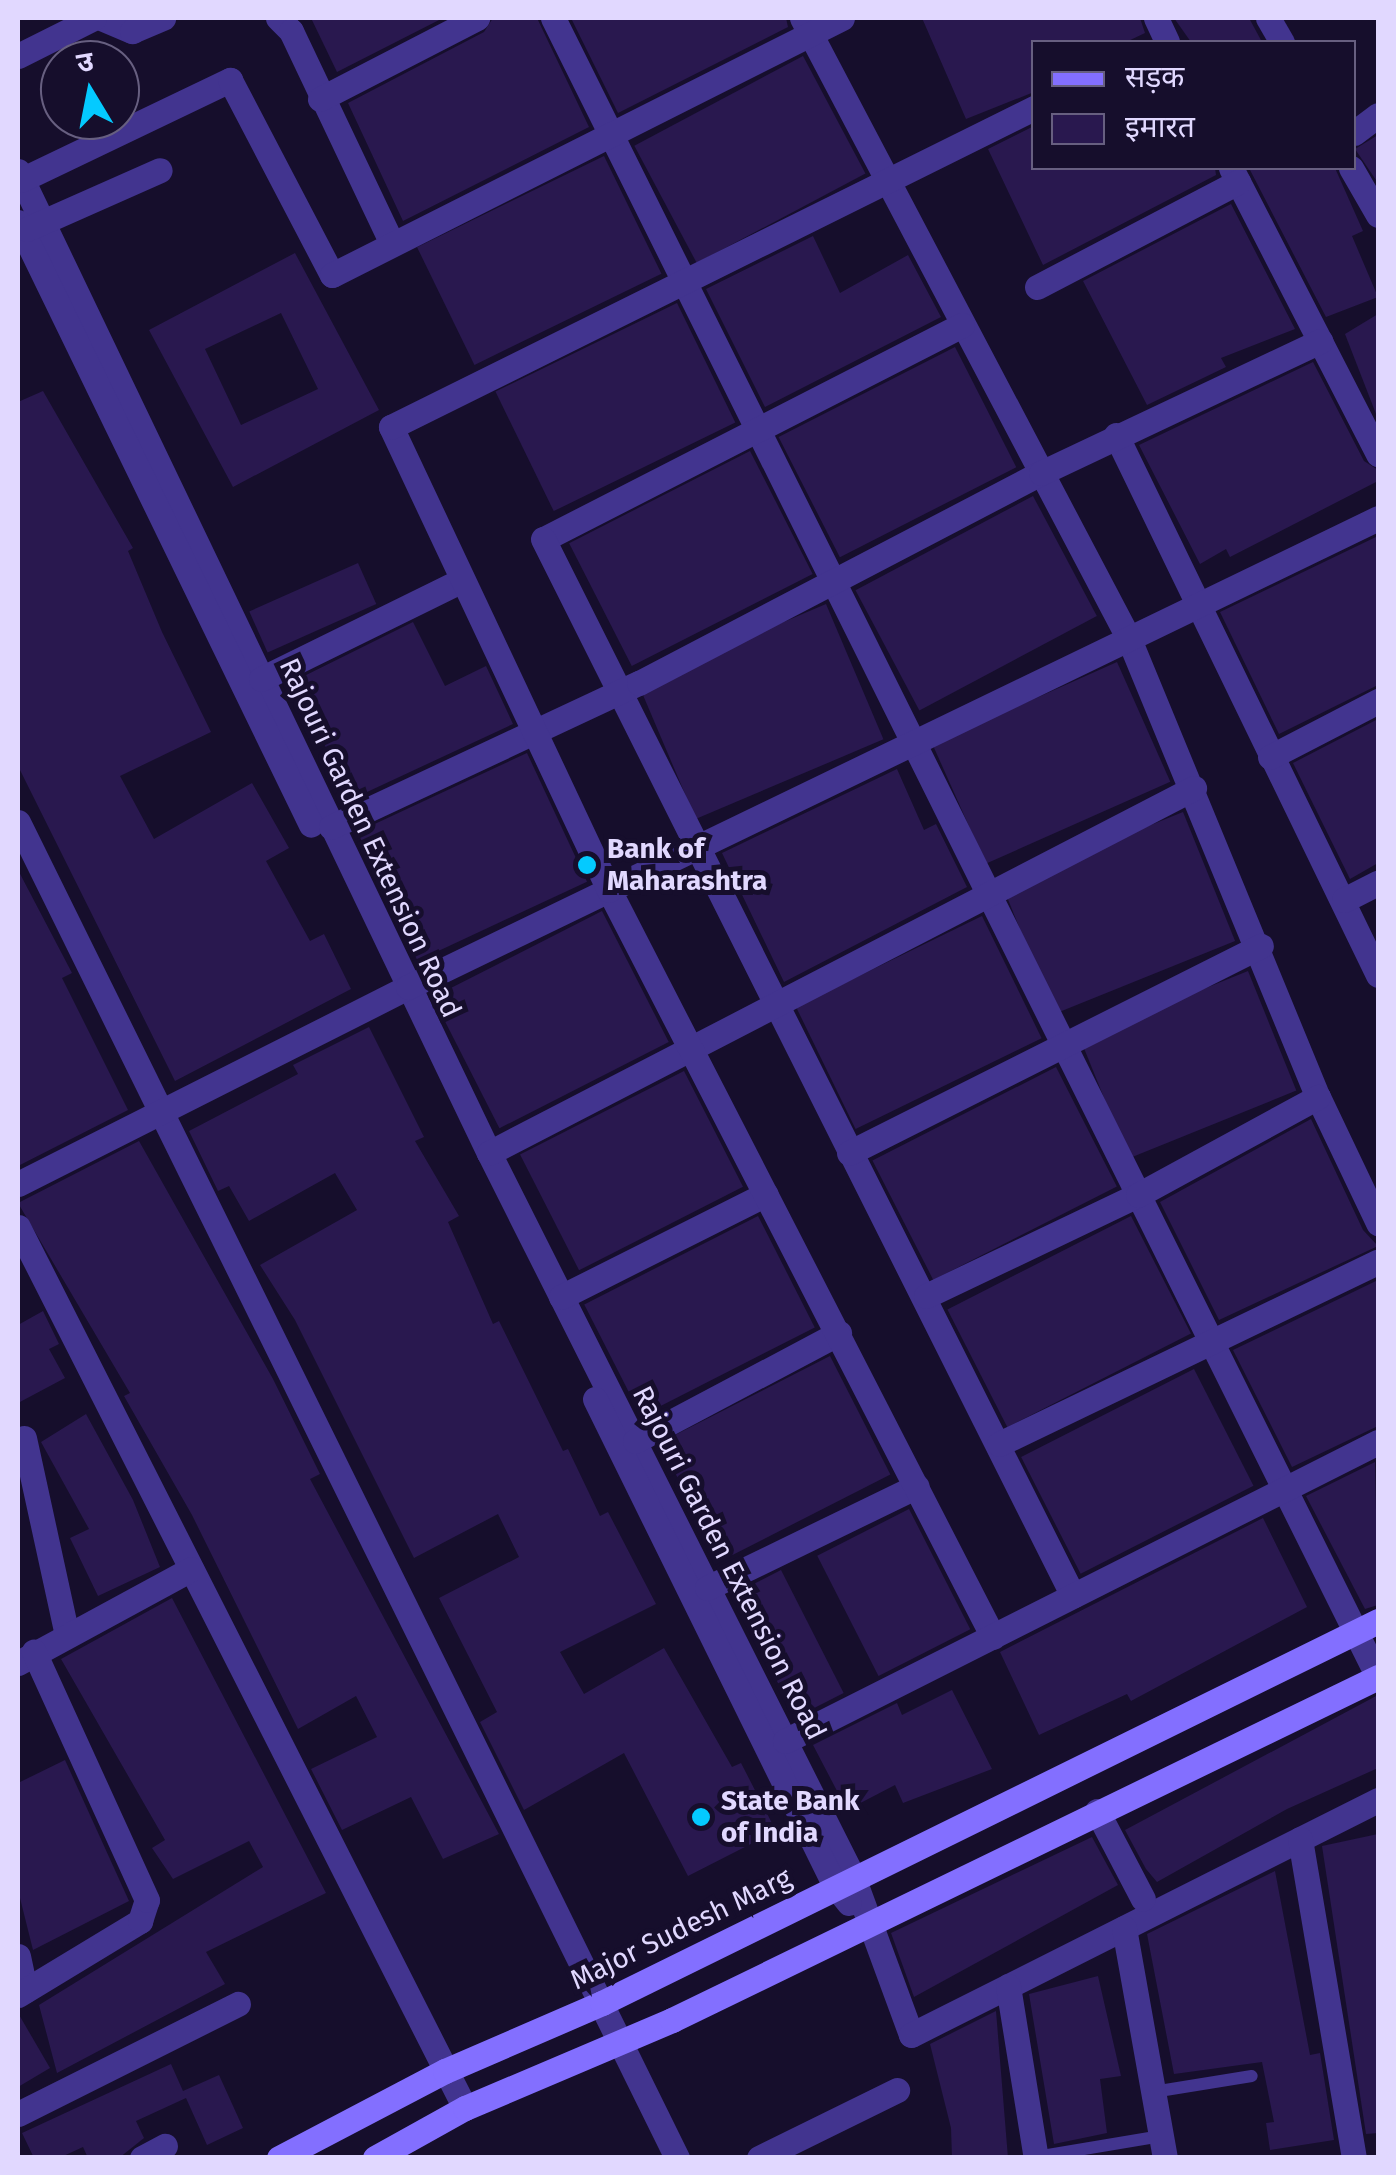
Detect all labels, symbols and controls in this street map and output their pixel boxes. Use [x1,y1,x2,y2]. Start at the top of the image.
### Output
north arrow [40,40,140,140]
legend [1031,40,1356,170]
text: उ [74,44,96,80]
text: सड़क [1125,59,1184,95]
text: इमारत [1125,109,1195,145]
street label: Rajouri Garden Extension Road [272,653,468,1023]
place label: Bank of Maharashtra [607,832,767,898]
marker: Bank of Maharashtra [576,854,598,876]
street label: Rajouri Garden Extension Road [625,1380,833,1746]
place label: State Bank of India [721,1784,859,1850]
marker: State Bank of India [690,1806,712,1828]
street label: Major Sudesh Marg [565,1861,797,1997]

